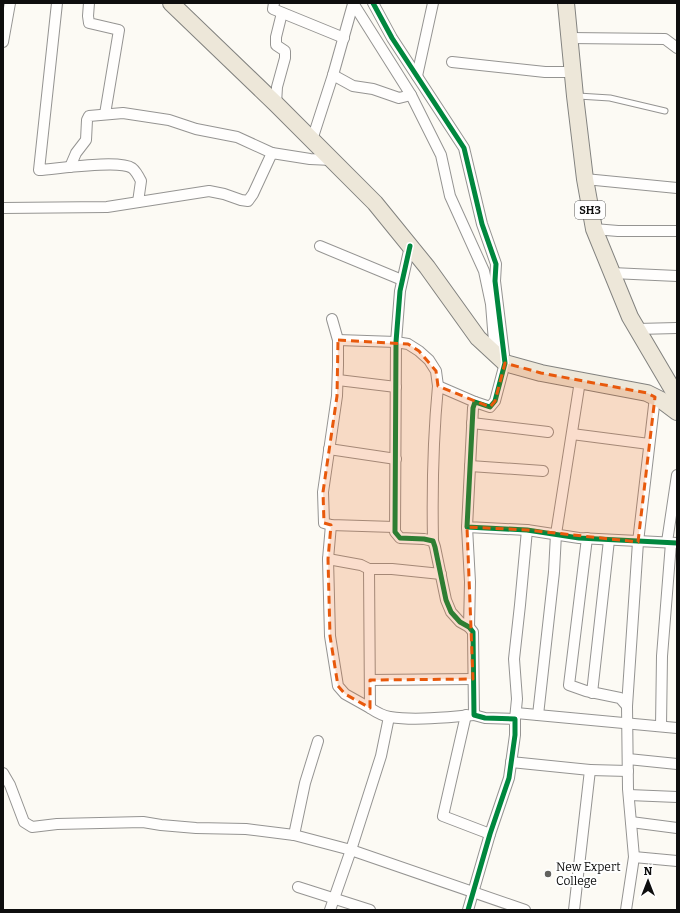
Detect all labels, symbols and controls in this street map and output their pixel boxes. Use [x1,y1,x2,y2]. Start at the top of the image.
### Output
road number: SH3 [575,201,605,219]
place label: New Expert College [556,860,621,888]
north arrow [628,861,668,901]
text: N [644,865,653,878]
marker: New Expert College [543,869,553,879]

